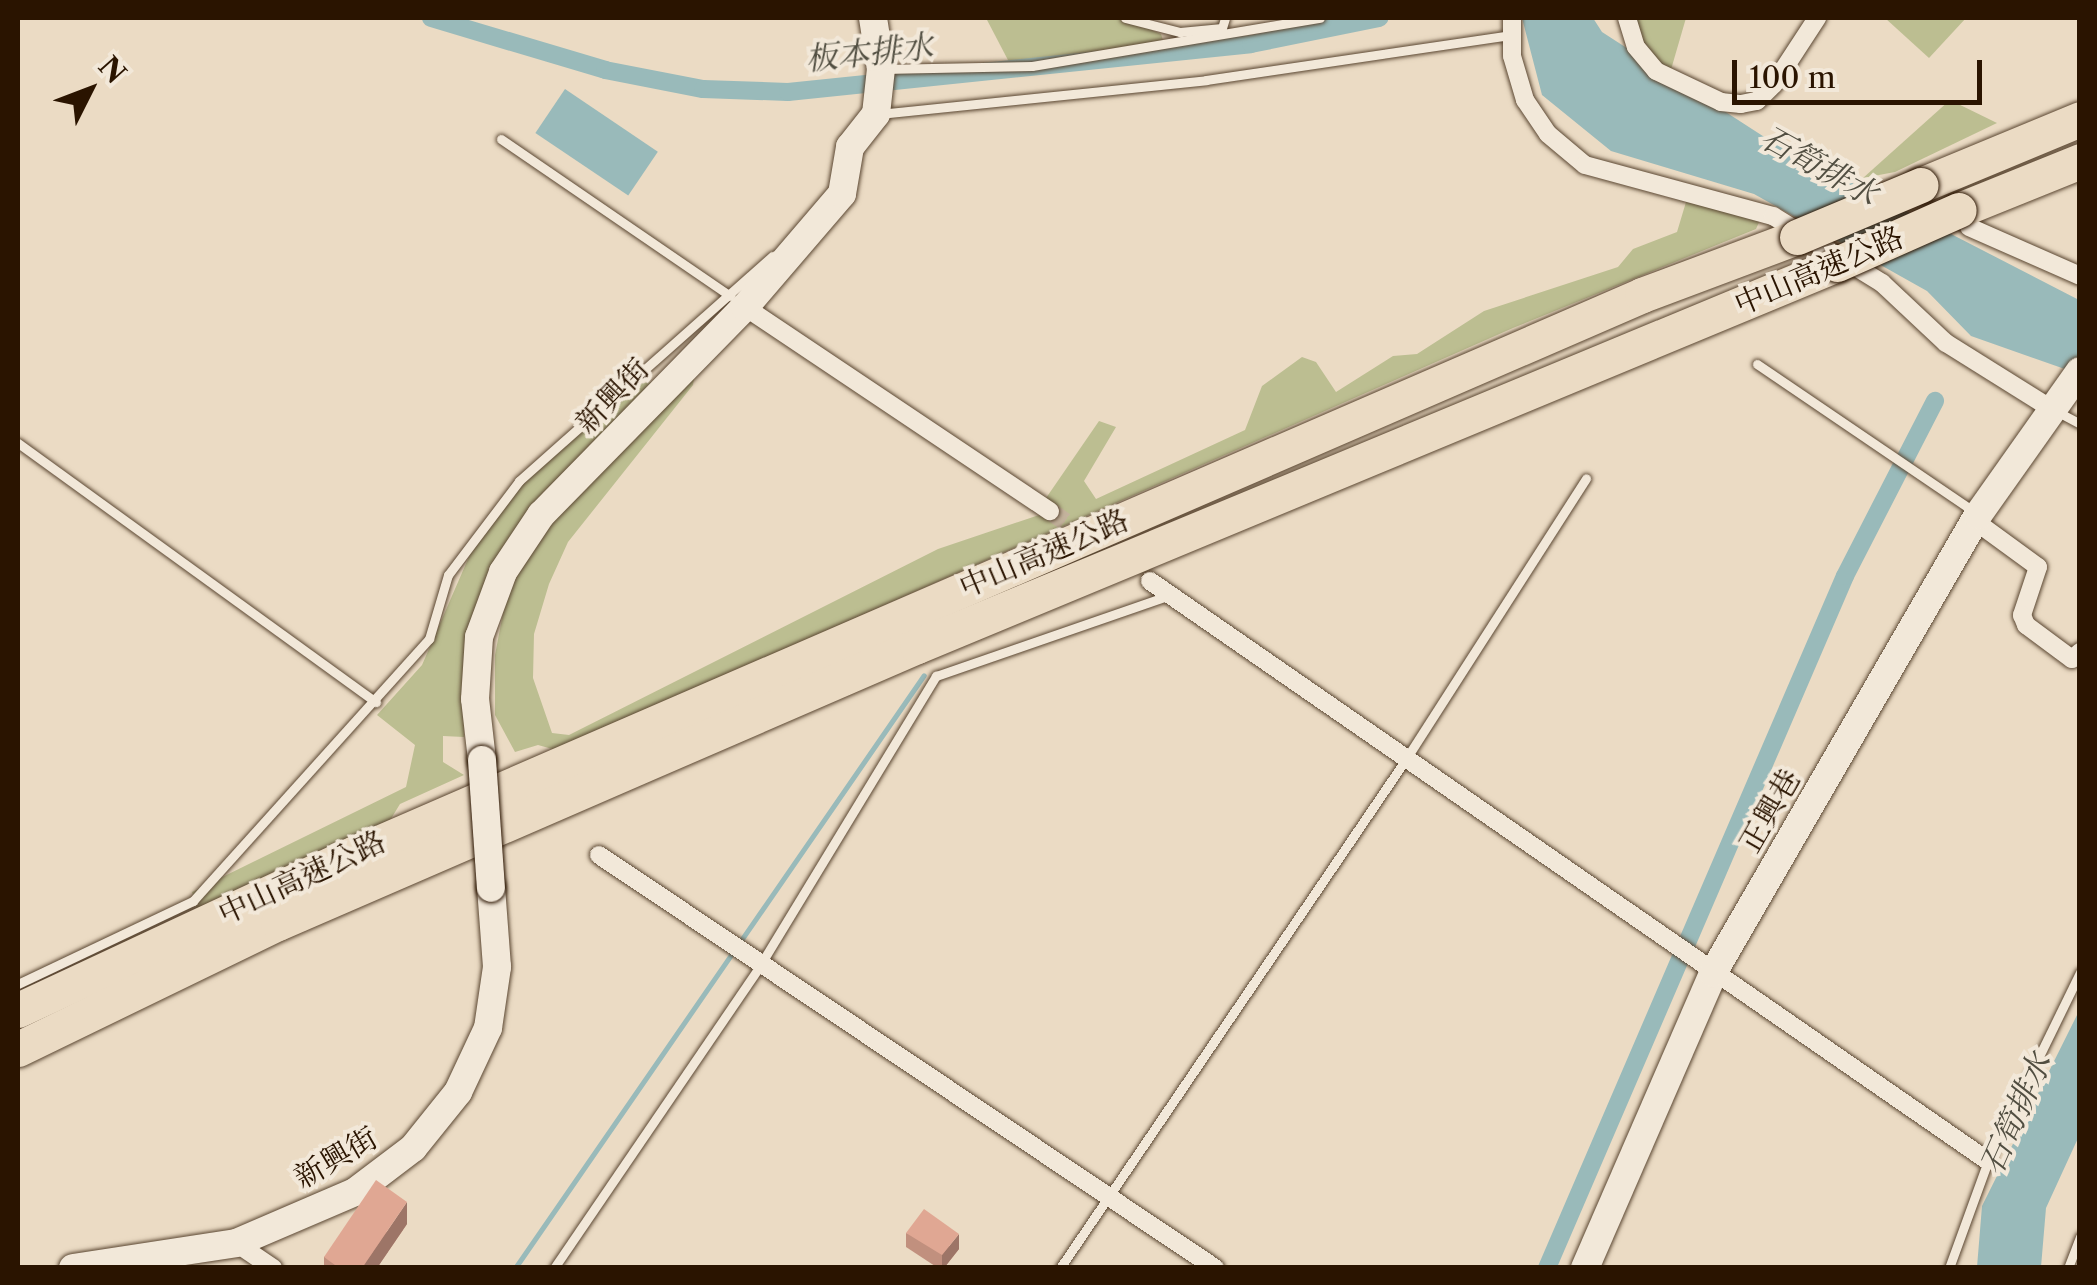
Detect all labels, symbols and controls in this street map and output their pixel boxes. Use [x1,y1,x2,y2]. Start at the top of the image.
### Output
water label: 板本排水 [803,27,935,79]
north arrow [40,40,140,140]
scale bar [1737,40,1987,102]
text: N [92,50,133,90]
text: 100 m [1749,59,1836,96]
water label: 石筍排水 [1754,118,1884,214]
street label: 中山高速公路 [1729,219,1909,323]
street label: 新興街 [569,351,657,441]
street label: 中山高速公路 [954,502,1134,606]
street label: 正興巷 [1732,763,1808,859]
street label: 中山高速公路 [213,824,391,932]
water label: 石筍排水 [1972,1048,2060,1180]
street label: 新興街 [288,1120,384,1196]

